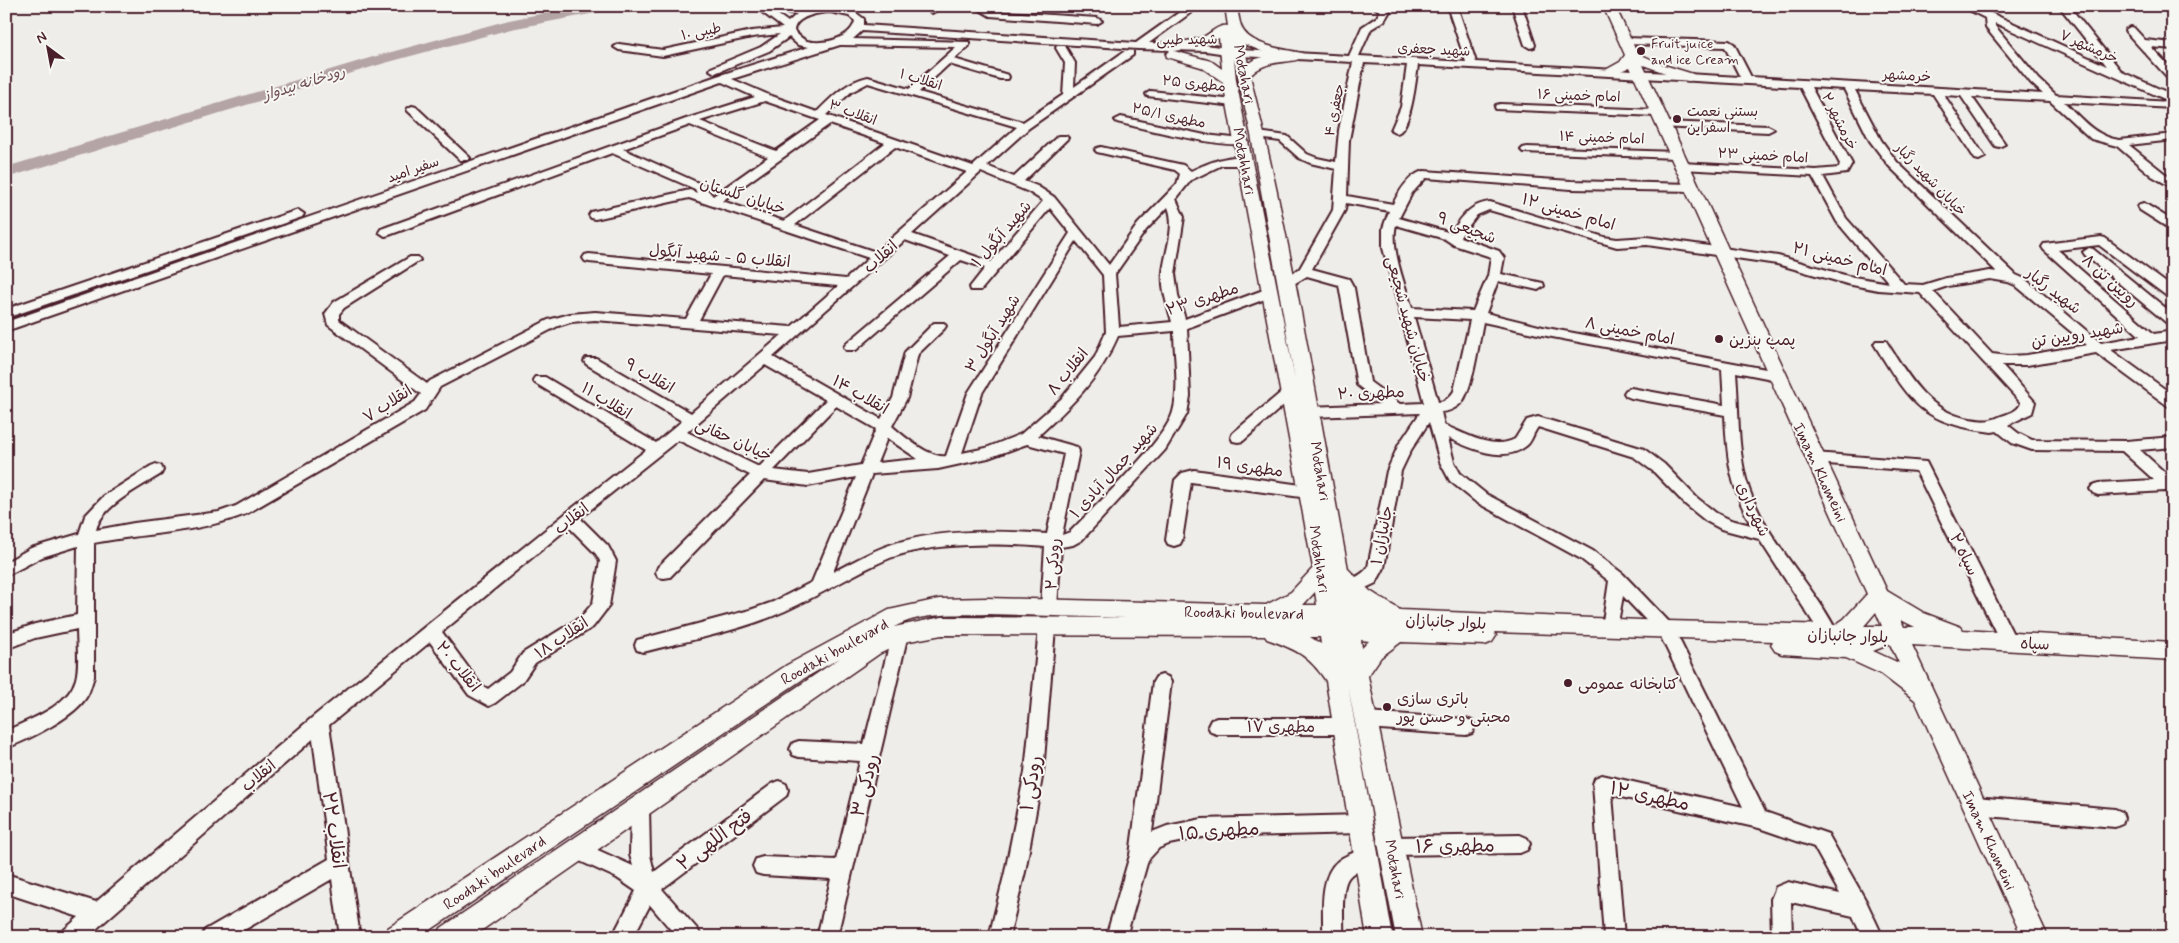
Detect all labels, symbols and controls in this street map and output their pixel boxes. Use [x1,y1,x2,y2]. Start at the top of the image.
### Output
street label: طیبی ۱۰ [680,19,723,45]
north arrow [22,22,72,72]
street label: خرمشهر ۷ [2057,26,2121,68]
text: N [33,28,50,48]
street label: شهید طیبی [1156,30,1218,50]
place label: Fruit juice and ice Cream [1651,35,1739,69]
street label: شهید جعفری [1397,39,1471,61]
street label: Motahari [1227,43,1260,106]
marker: Fruit juice and ice Cream [1635,45,1647,57]
water label: رودخانه بیدواز [259,62,348,106]
street label: انقلاب ۱ [897,65,944,95]
street label: خرمشهر [1881,66,1932,86]
street label: مطهری ۲۵ [1161,72,1227,96]
street label: جعفری ۴ [1321,82,1349,138]
street label: امام خمینی ۱۶ [1537,86,1621,107]
street label: خرمشهر ۲ [1817,90,1861,153]
street label: انقلاب ۳ [826,96,879,130]
street label: مطهری ۲۵/۱ [1130,99,1207,133]
place label: بستنی نعمت اسفراین [1687,103,1758,137]
marker: بستنی نعمت اسفراین [1671,113,1683,125]
street label: Motahhari [1227,126,1260,197]
street label: امام خمینی ۱۴ [1559,128,1645,149]
street label: خیابان شهید رگبار [1890,138,1970,220]
street label: امام خمینی ۲۳ [1717,145,1809,168]
street label: سفیر امید [385,153,442,187]
street label: خیابان گلستان [697,173,788,220]
street label: امام خمینی ۱۲ [1519,189,1618,237]
street label: شهید آبگول ۱ [968,196,1037,272]
street label: شجیعی ۹ [1434,208,1499,249]
street label: انقلاب [859,236,903,278]
street label: امام خمینی ۲۱ [1790,238,1889,282]
street label: انقلاب ۵ - شهید آبگول [648,240,791,273]
street label: رویین تن ۸ [2077,250,2143,312]
street label: خیابان شهید شجیعی [1381,254,1435,385]
street label: شهید رگبار [2020,262,2085,319]
street label: مطهری ۲۳ [1163,278,1241,321]
street label: شهید آبگول ۳ [961,291,1026,377]
street label: امام خمینی ۸ [1583,312,1676,351]
street label: شهید رویین تن [2030,318,2125,353]
place label: پمپ بنزین [1729,330,1796,351]
marker: پمپ بنزین [1713,333,1725,345]
street label: انقلاب ۸ [1043,344,1094,400]
street label: انقلاب ۹ [621,354,678,399]
street label: انقلاب ۱۴ [828,371,892,420]
street label: انقلاب ۱۱ [577,378,635,425]
street label: انقلاب ۷ [359,380,417,428]
street label: مطهری ۲۰ [1337,382,1405,405]
street label: خیابان حقانی [692,414,775,467]
street label: شهید جمال آبادی ۱ [1066,419,1163,523]
street label: Imam Khomeini [1787,420,1852,526]
street label: Motahari [1304,440,1335,503]
street label: مطهری ۱۹ [1215,452,1284,483]
street label: شهرداری [1731,479,1774,540]
street label: انقلاب [550,499,594,540]
street label: جانبازان ۱ [1366,504,1398,567]
street label: Motahhari [1303,524,1334,595]
street label: سپاه ۲ [1944,530,1983,579]
street label: رودکی ۲ [1041,537,1066,591]
street label: Roodaki boulevard [1184,602,1304,625]
street label: بلوار جانبازان [1405,610,1487,635]
street label: انقلاب ۱۸ [531,613,593,664]
street label: Roodaki boulevard [777,614,892,691]
street label: بلوار جانبازان [1807,625,1889,648]
street label: سپاه [2020,633,2050,656]
street label: انقلاب ۲۰ [431,637,485,697]
place label: کتابخانه عمومی [1578,674,1679,695]
marker: کتابخانه عمومی [1562,677,1574,689]
place label: باتری سازی محبتی و حسن پور [1395,689,1511,728]
marker: باتری سازی محبتی و حسن پور [1381,701,1393,713]
street label: مطهری ۱۷ [1247,717,1315,738]
street label: رودکی ۳ [846,751,885,820]
street label: رودکی ۱ [1015,754,1048,813]
street label: انقلاب [237,755,281,797]
street label: مطهری ۱۲ [1608,776,1692,817]
street label: Imam Khomeini [1956,788,2021,894]
street label: انقلاب ۲۲ [316,790,351,870]
street label: فتح اللهی ۲ [672,804,758,877]
street label: مطهری ۱۵ [1178,816,1260,847]
street label: Roodaki boulevard [439,831,550,915]
street label: مطهری ۱۶ [1415,833,1495,860]
street label: Motahari [1379,838,1411,901]

